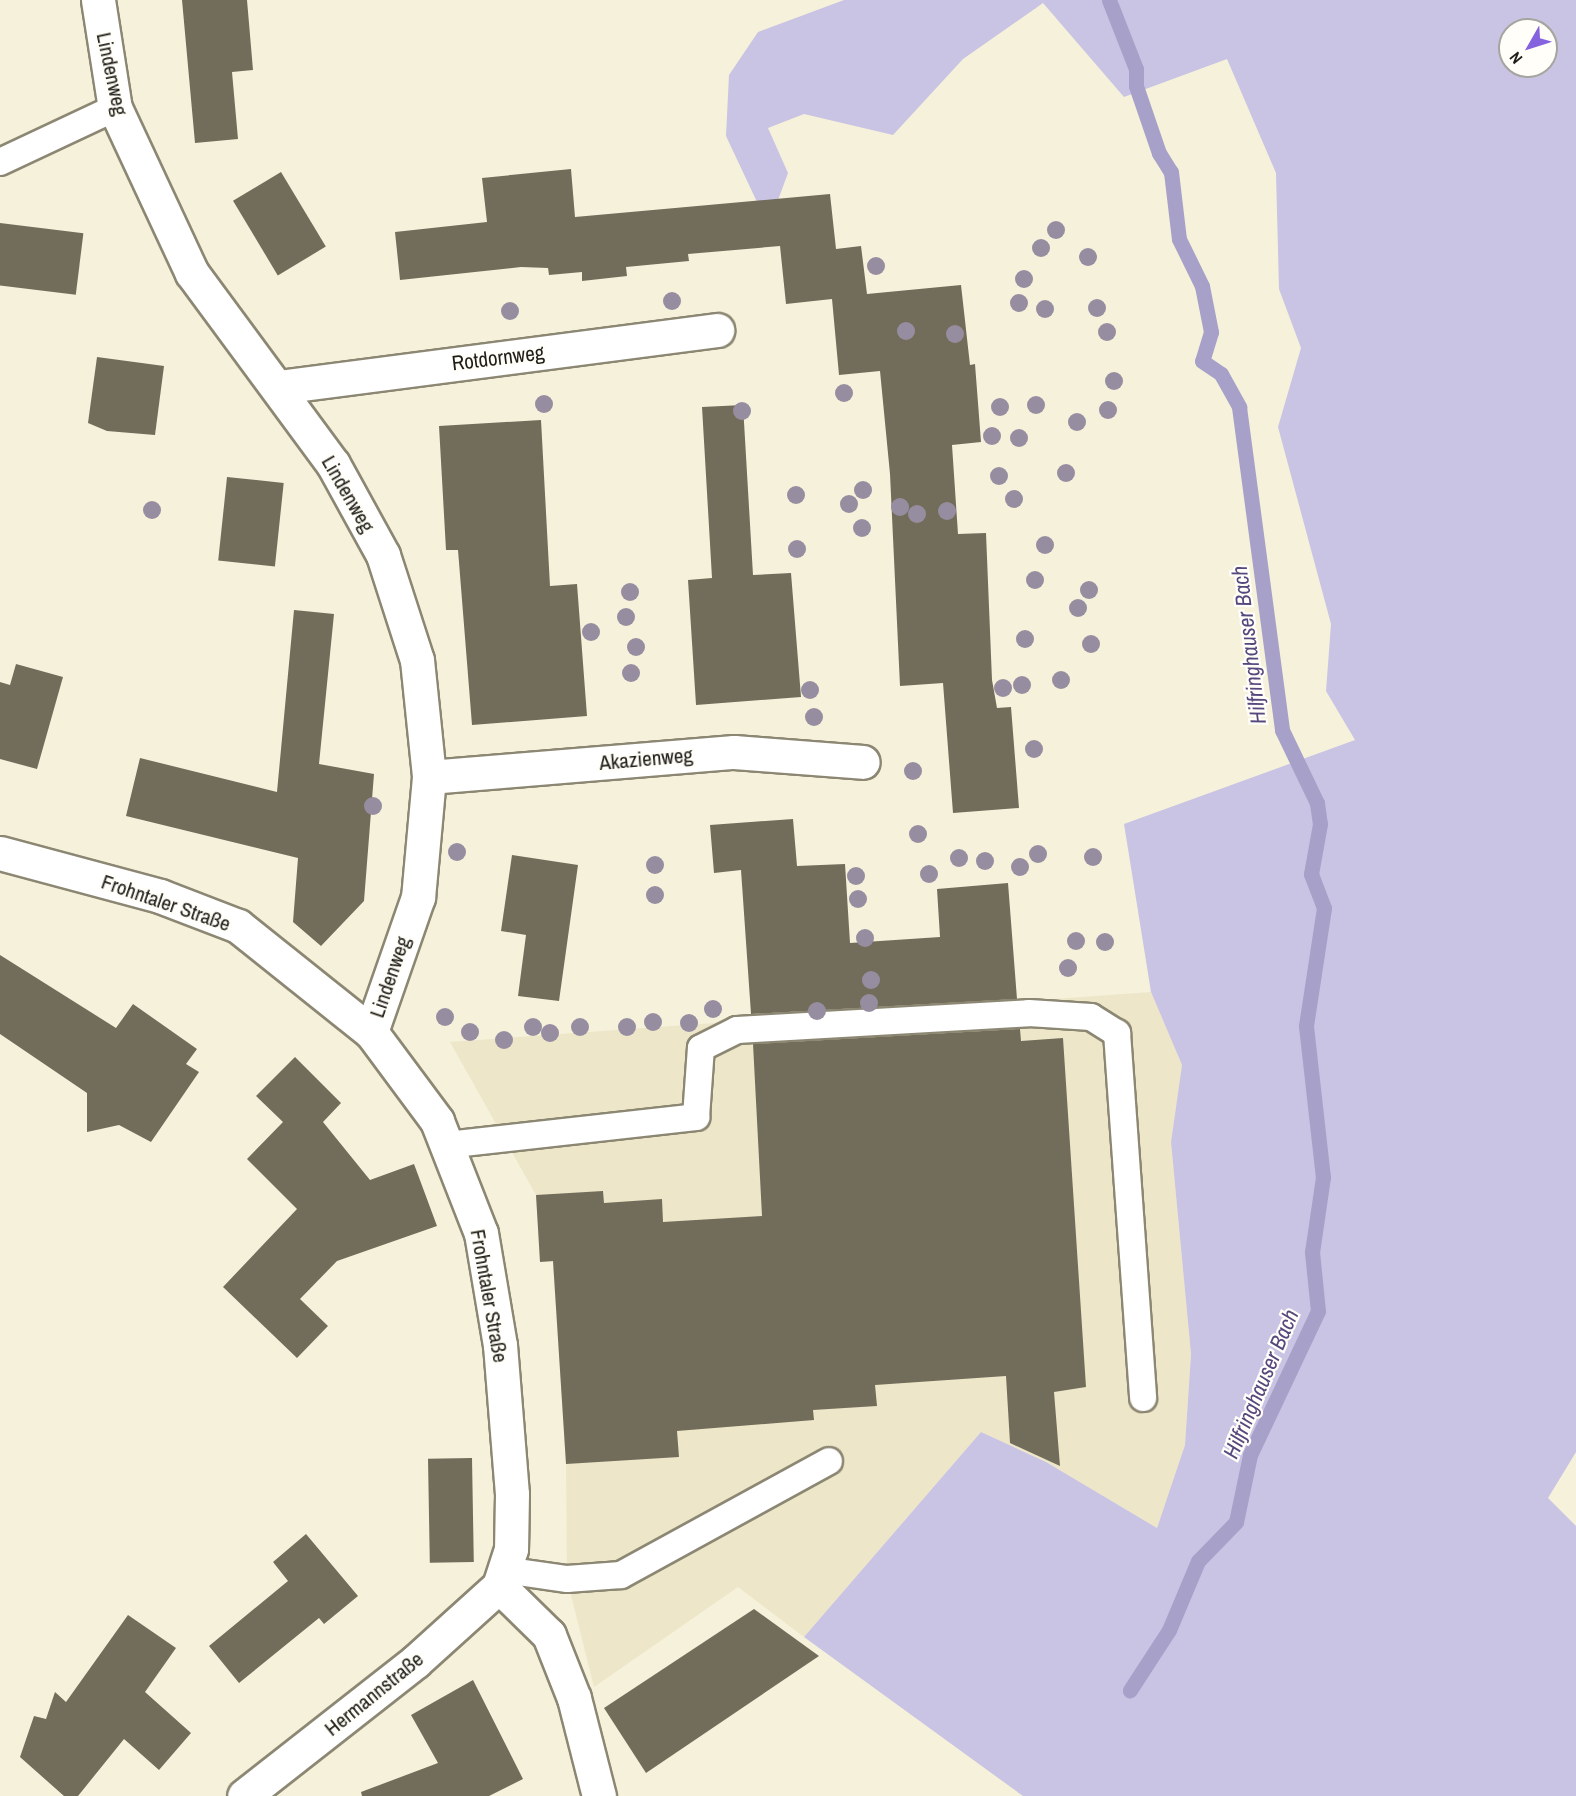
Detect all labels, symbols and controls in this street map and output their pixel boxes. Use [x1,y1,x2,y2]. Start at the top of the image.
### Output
north arrow [1498,18,1558,78]
street label: Lindenweg [91,30,133,118]
text: N [1504,47,1527,69]
street label: Rotdornweg [450,340,546,376]
street label: Lindenweg [316,451,380,537]
water label: Hilfringhauser Bach [1226,564,1272,726]
street label: Akazienweg [598,742,694,776]
street label: Frohntaler Straße [98,869,234,937]
street label: Lindenweg [364,933,416,1021]
street label: Frohntaler Straße [465,1227,513,1365]
water label: Hilfringhauser Bach [1218,1305,1304,1463]
street label: Hermannstraße [320,1647,428,1741]

